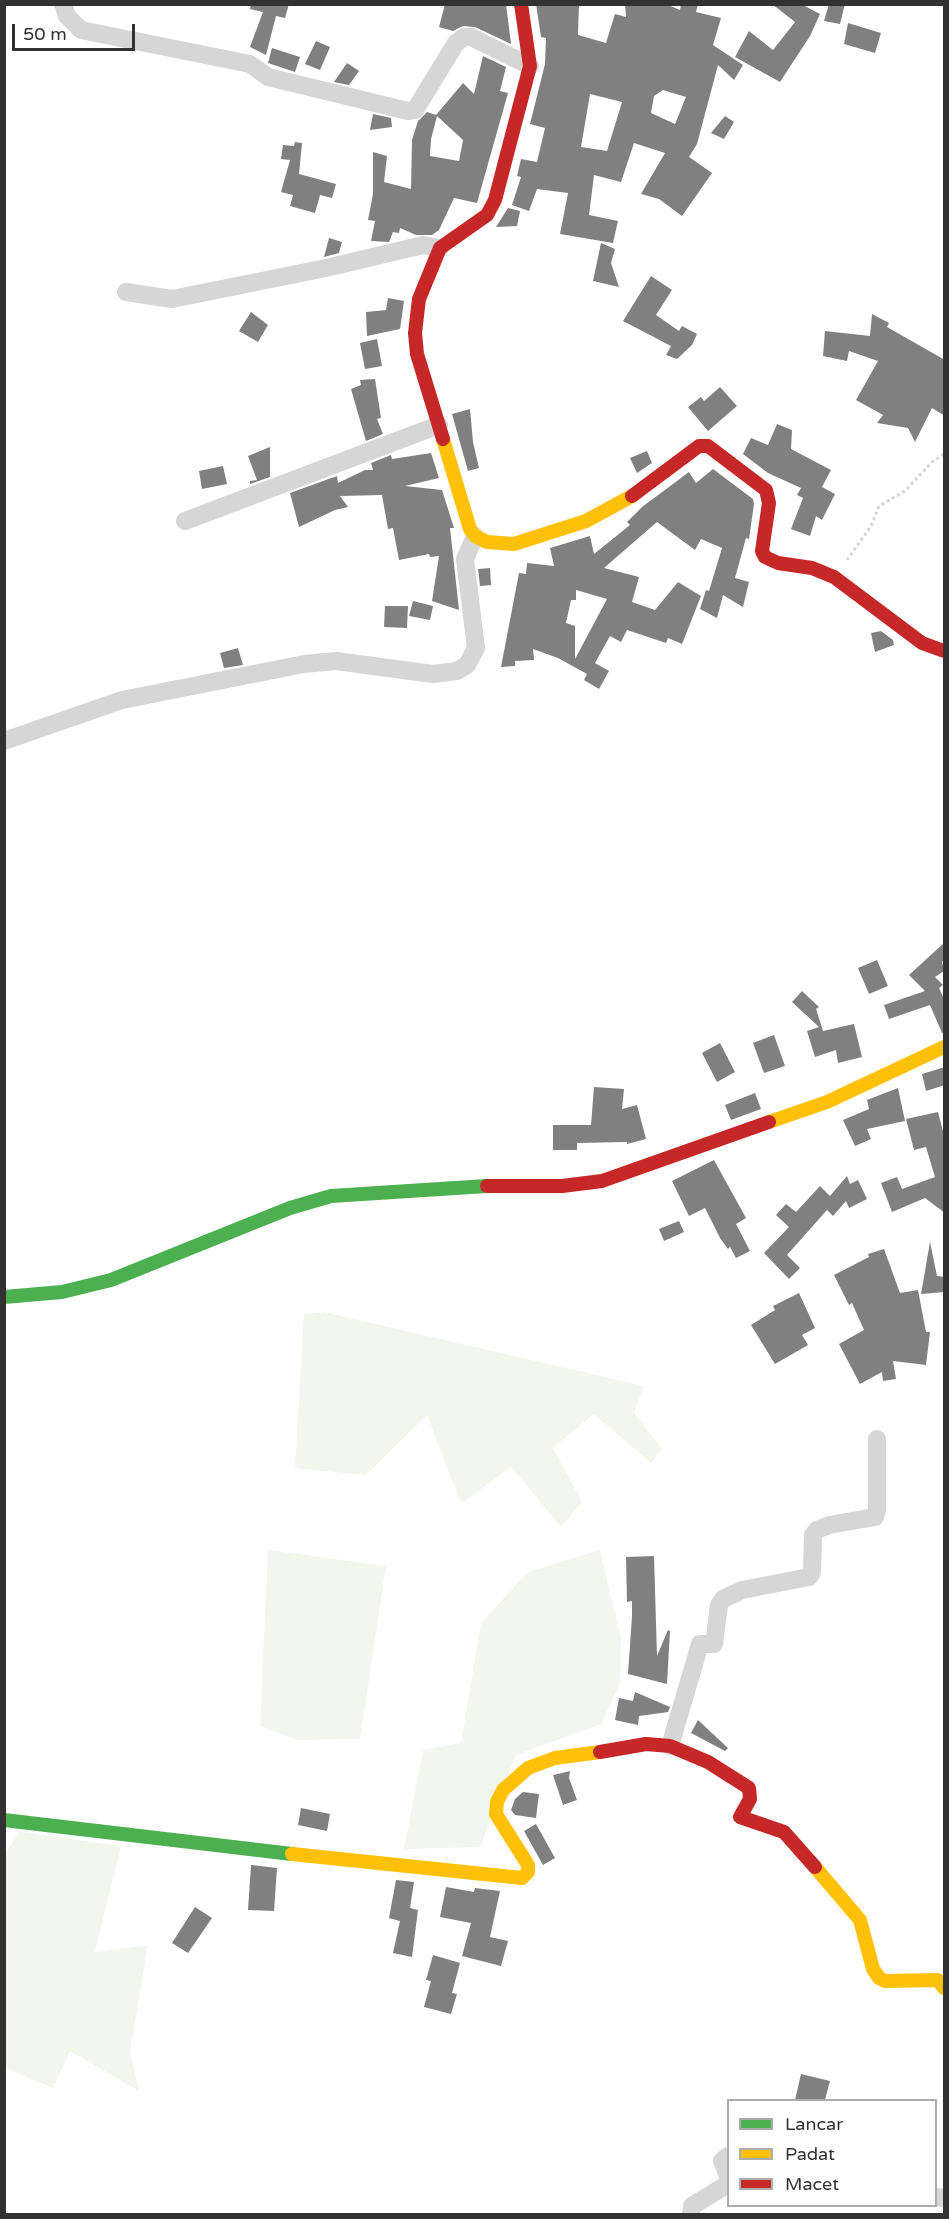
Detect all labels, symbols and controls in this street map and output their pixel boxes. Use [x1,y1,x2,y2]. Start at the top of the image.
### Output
scale bar [15,12,138,50]
text: 50 m [23,23,67,45]
legend [727,2099,937,2207]
text: Lancar [785,2113,843,2135]
text: Padat [785,2143,835,2165]
text: Macet [785,2173,839,2195]

